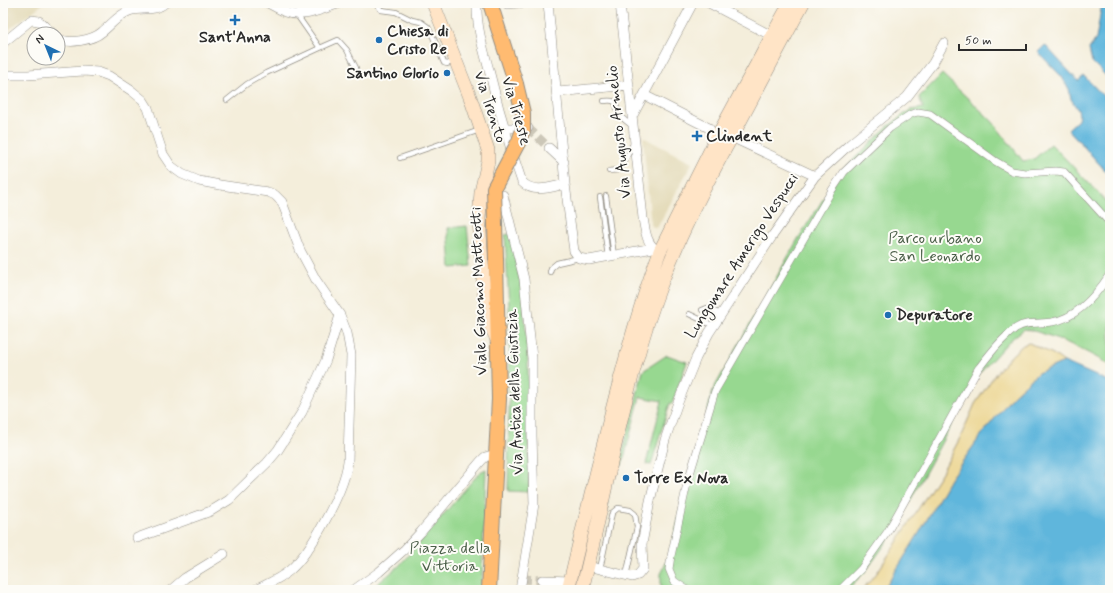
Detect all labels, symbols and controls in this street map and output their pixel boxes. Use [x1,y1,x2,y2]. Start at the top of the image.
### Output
marker: Sant'Anna [229,14,241,26]
place label: Chiesa di Cristo Re [387,21,449,60]
north arrow [26,26,66,66]
scale bar [959,26,1026,52]
place label: Sant'Anna [199,27,271,48]
text: N [32,32,47,47]
text: 50 m [965,33,992,49]
marker: Chiesa di Cristo Re [374,35,384,45]
place label: Santino Glorio [346,63,439,84]
street label: Via Augusto Armelio [602,64,636,200]
marker: Santino Glorio [442,68,452,78]
street label: Via Trento [469,68,512,146]
street label: Via Trieste [496,74,536,148]
place label: Clindent [706,126,773,147]
marker: Clindent [691,130,703,142]
street label: Lungomare Amerigo Vespucci [680,169,805,343]
street label: Viale Giacomo Matteotti [466,206,492,376]
park label: Parco urbano San Leonardo [888,228,982,267]
place label: Depuratore [896,305,973,326]
street label: Via Antica della Giustizia [502,308,528,475]
marker: Depuratore [883,310,893,320]
place label: Torre Ex Nova [634,468,729,489]
marker: Torre Ex Nova [621,473,631,483]
park label: Piazza della Vittoria [409,538,491,577]

